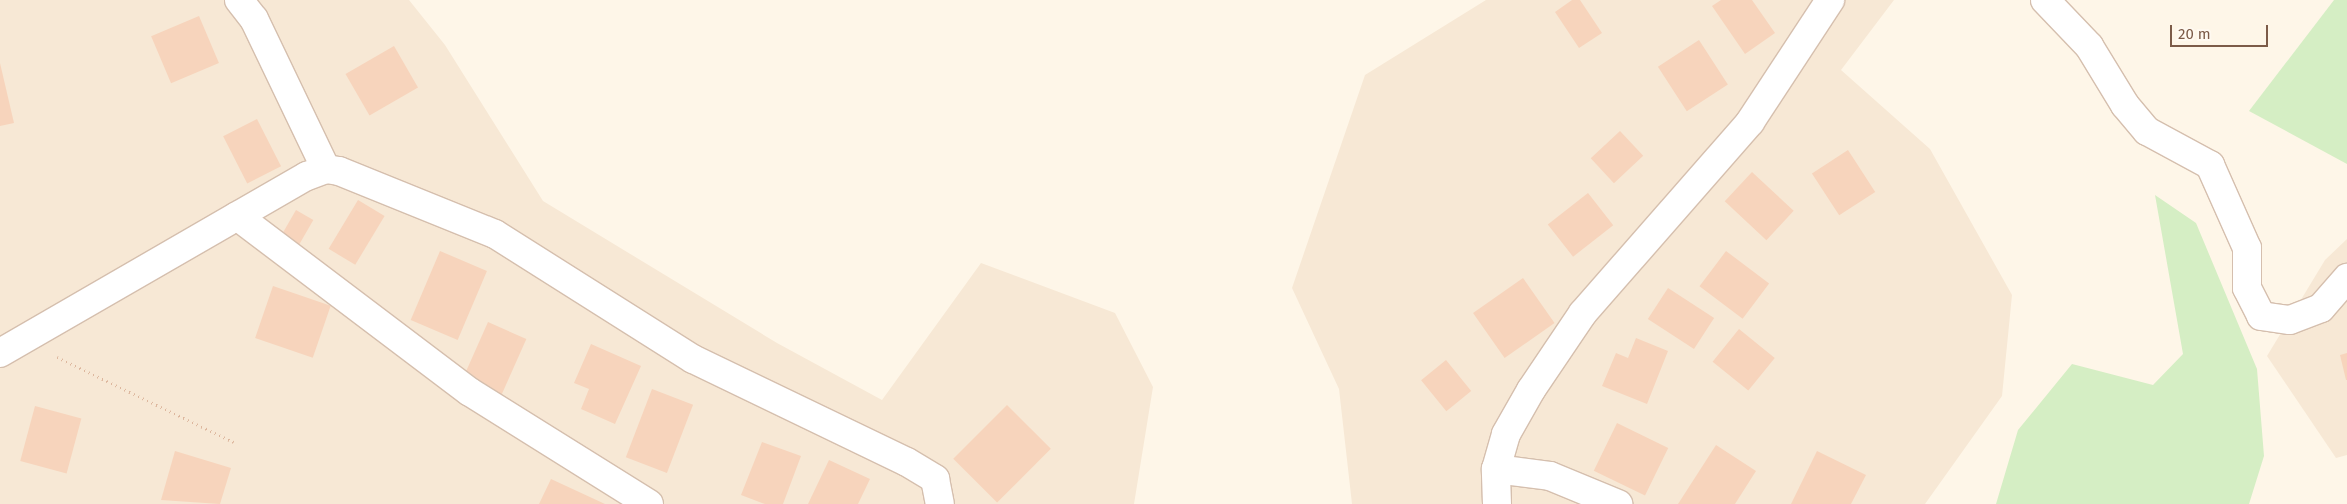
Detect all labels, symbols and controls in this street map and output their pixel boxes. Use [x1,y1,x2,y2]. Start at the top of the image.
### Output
scale bar [2172,15,2270,47]
text: 20 m [2178,25,2211,43]

